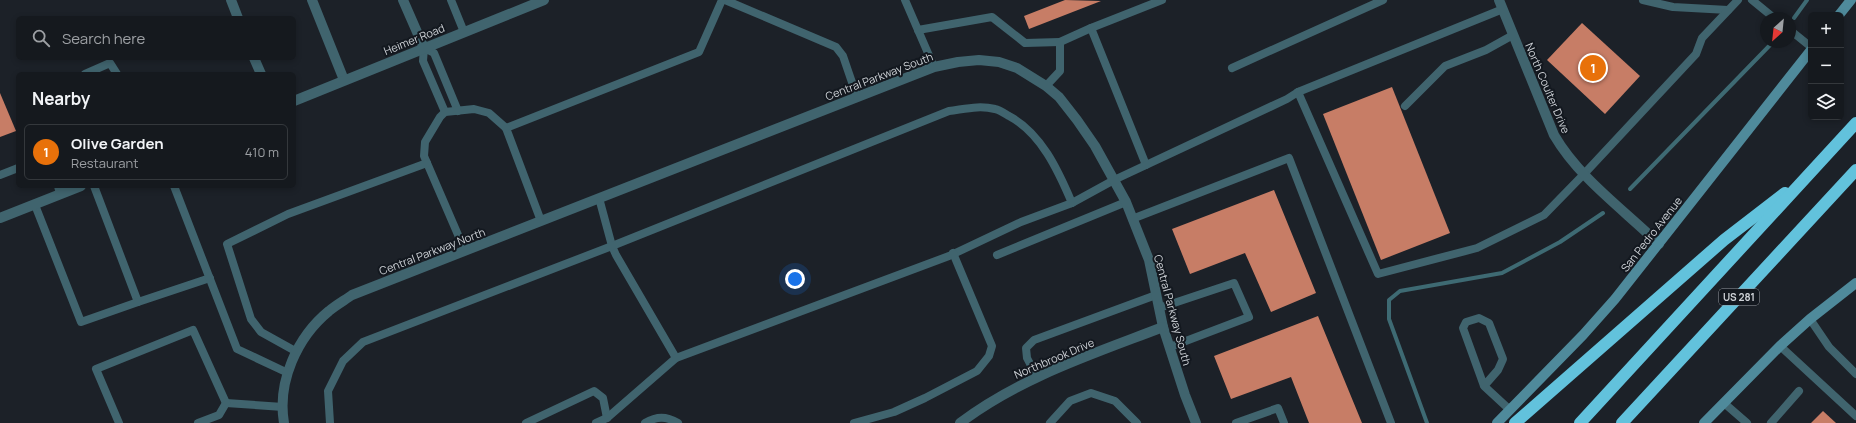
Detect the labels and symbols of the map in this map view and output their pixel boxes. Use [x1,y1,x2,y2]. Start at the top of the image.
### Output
north arrow [1760,12,1796,48]
street label: Heimer Road [381,20,447,58]
street label: North Coulter Drive [1522,40,1574,136]
street label: Central Parkway South [823,49,935,103]
pin: 1 [1580,53,1606,83]
street label: San Pedro Avenue [1617,193,1685,275]
street label: Central Parkway North [377,224,487,278]
street label: Central Parkway South [1151,253,1195,367]
your location [785,269,805,289]
road number: US 281 [1719,289,1759,305]
street label: Northbrook Drive [1012,334,1097,382]

